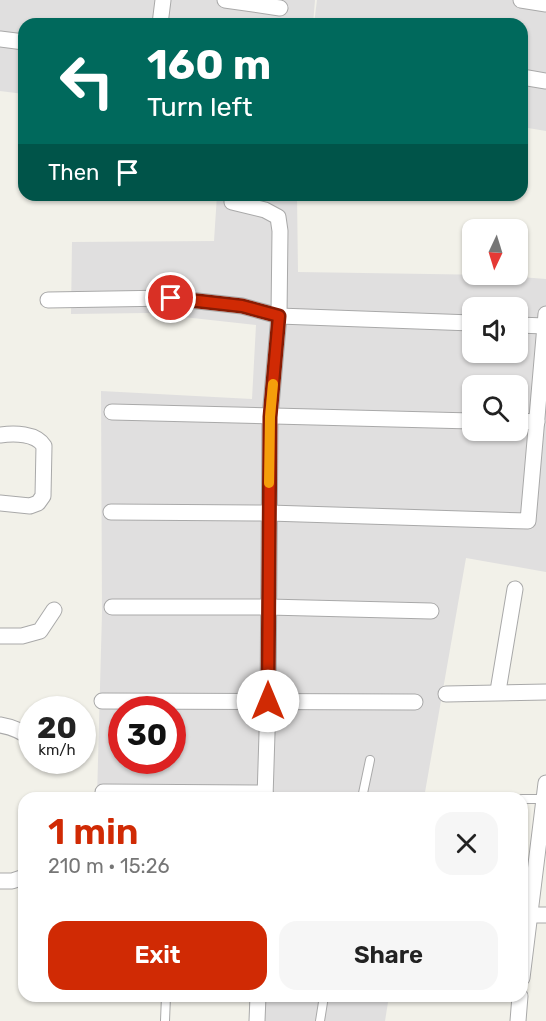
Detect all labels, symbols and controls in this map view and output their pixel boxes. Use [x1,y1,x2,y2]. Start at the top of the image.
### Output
text: 160 m [147,40,271,90]
icon: left [48,42,126,120]
text: Turn left [147,91,252,123]
icon: arrive [111,156,144,189]
text: Then [48,159,99,186]
north arrow [462,219,528,285]
map controls [462,219,528,441]
pin [145,272,196,323]
icon: arrive [154,281,187,314]
button: sound [462,297,528,363]
button: search [462,375,528,441]
position arrow [236,669,300,733]
speed limit sign: 30 [108,696,186,774]
text: 20 [37,710,77,746]
text: km/h [38,741,76,759]
text: 1 min [48,810,139,853]
button: close [435,812,498,875]
text: 210 m · 15:26 [48,854,169,878]
button: Exit [48,921,267,990]
button: Share [279,921,498,990]

